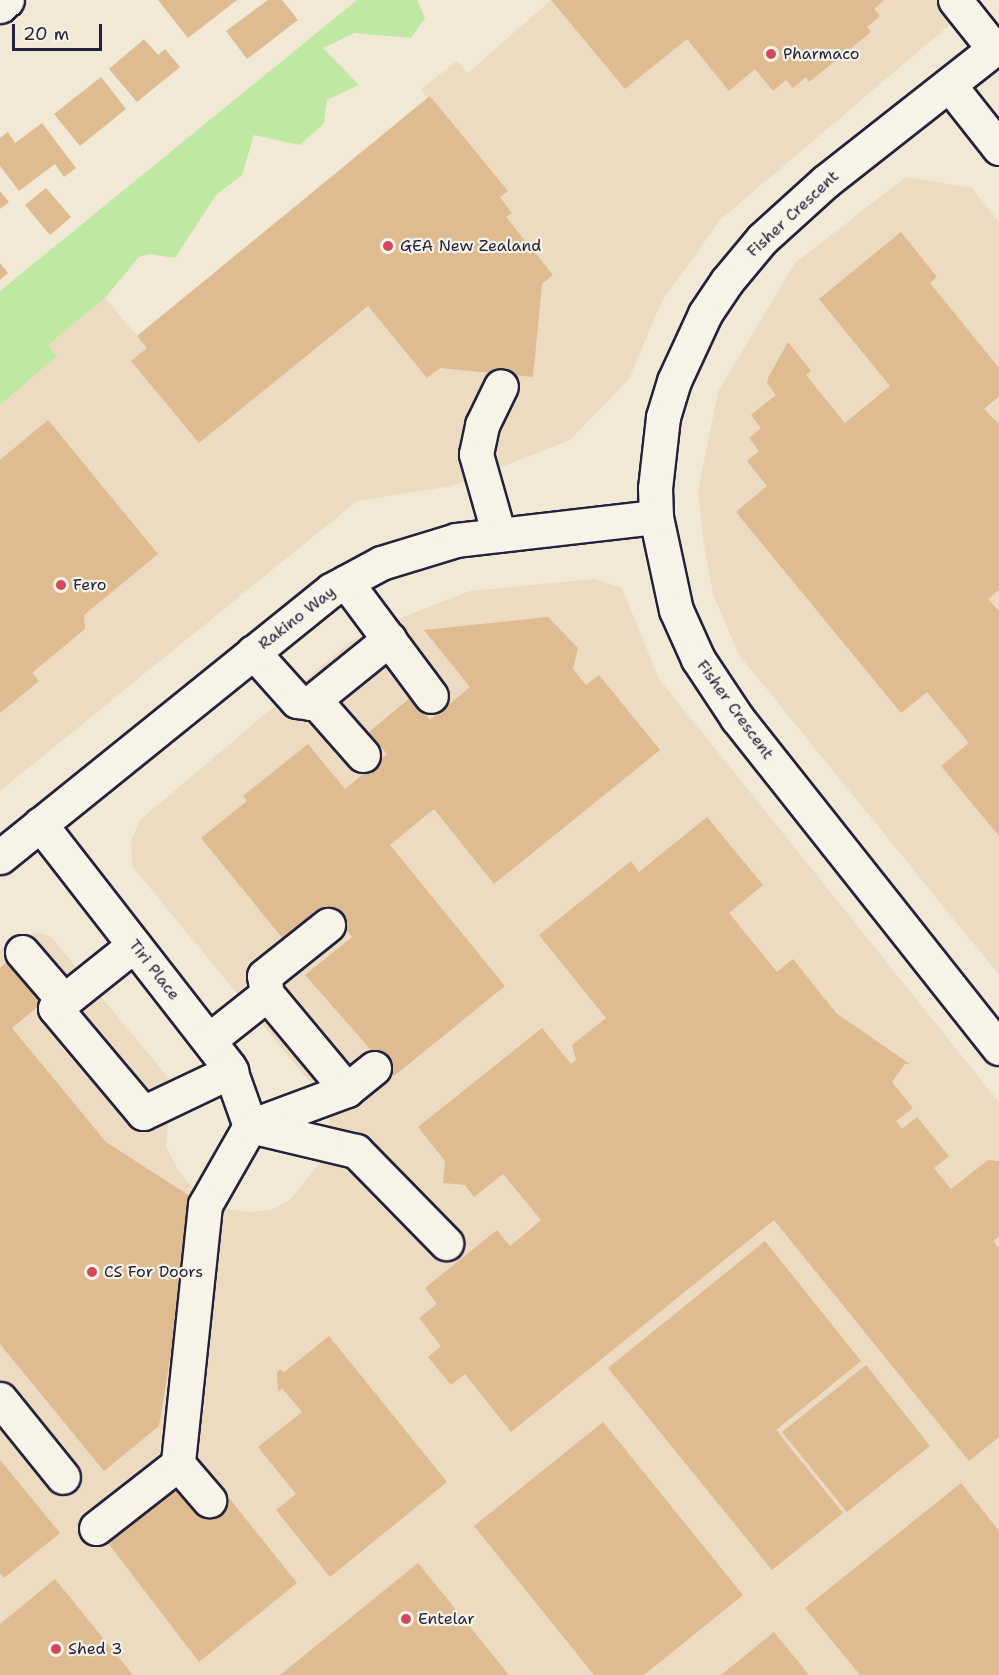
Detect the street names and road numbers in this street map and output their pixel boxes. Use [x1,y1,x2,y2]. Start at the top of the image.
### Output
street label: Fisher Crescent [743,167,843,261]
street label: Rakino Way [255,582,339,654]
street label: Fisher Crescent [693,657,777,763]
street label: Tiri Place [124,936,184,1004]

